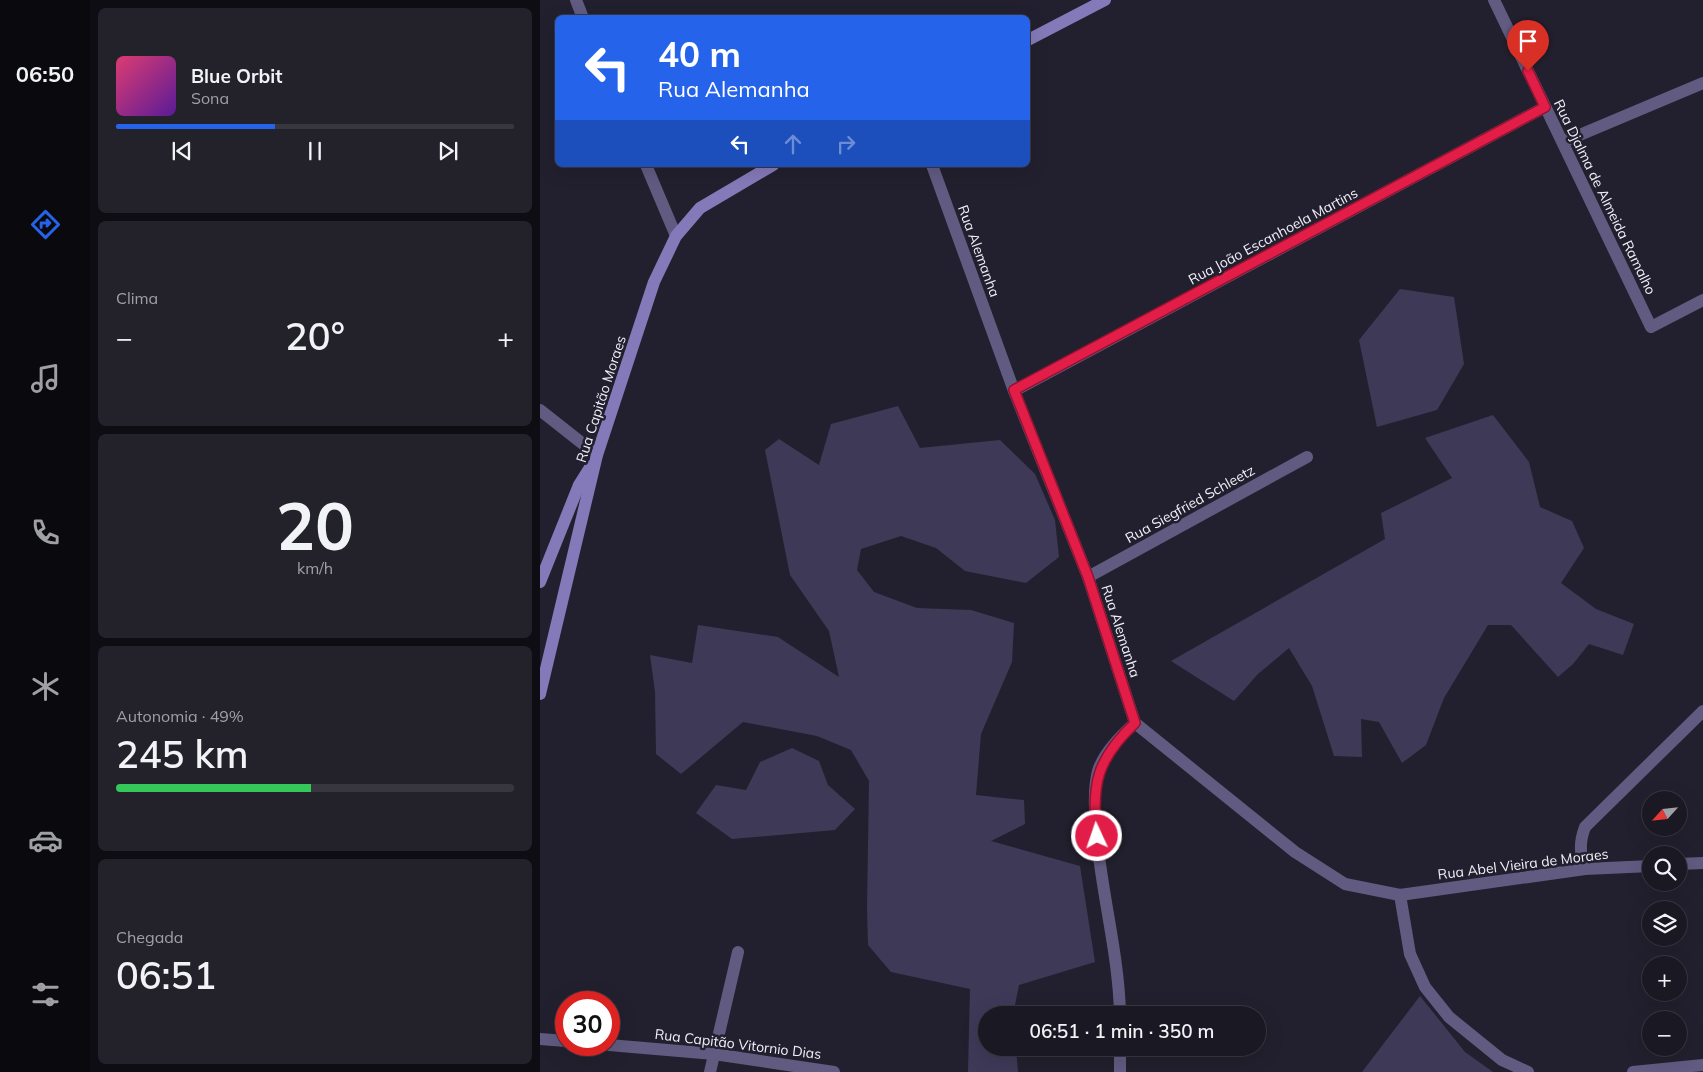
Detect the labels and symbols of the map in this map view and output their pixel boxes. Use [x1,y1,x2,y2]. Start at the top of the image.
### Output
pin [1507,20,1549,71]
street label: Rua Djalma de Almeida Ramalho [1550,96,1660,298]
street label: Rua João Escanhoela Martins [1185,184,1361,288]
street label: Rua Alemanha [954,203,1004,299]
street label: Rua Capitão Moraes [572,333,630,465]
street label: Rua Siegfried Schleetz [1122,461,1258,547]
street label: Rua Alemanha [1098,582,1144,680]
north arrow [1642,791,1688,836]
position arrow [1070,809,1122,861]
street label: Rua Abel Vieira de Moraes [1437,845,1609,883]
speed limit sign: 30 [555,991,620,1056]
street label: Rua Capitão Vitornio Dias [654,1025,822,1063]

